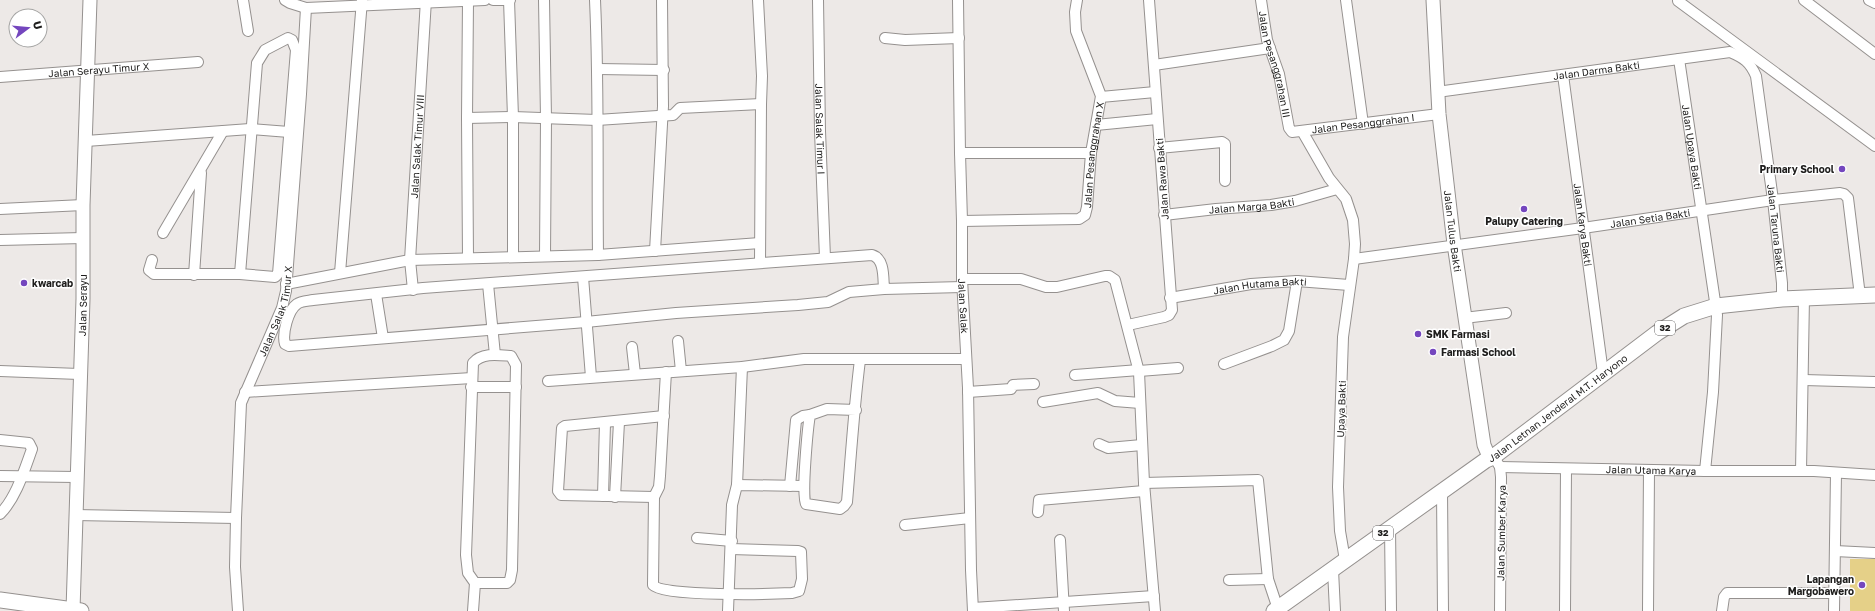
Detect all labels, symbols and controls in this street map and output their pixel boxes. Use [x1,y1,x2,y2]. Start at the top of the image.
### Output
north arrow [8,8,48,48]
street label: Jalan Pesanggrahan III [1257,10,1293,119]
text: U [31,19,45,31]
street label: Jalan Darma Bakti [1553,58,1641,82]
street label: Jalan Serayu Timur X [48,60,150,79]
street label: Jalan Salak Timur I [813,83,828,175]
street label: Jalan Salak Timur VIII [408,94,426,199]
street label: Jalan Pesanggrahan X [1081,100,1106,208]
street label: Jalan Upaya Bakti [1680,104,1704,190]
street label: Jalan Pesanggrahan I [1311,111,1415,136]
street label: Jalan Rawa Bakti [1153,138,1171,220]
place label: Primary School [1760,163,1835,175]
marker: Primary School [1837,164,1847,174]
street label: Jalan Karya Bakti [1572,182,1595,267]
street label: Jalan Taruna Bakti [1765,183,1787,273]
street label: Jalan Tulus Bakti [1442,190,1464,273]
street label: Jalan Marga Bakti [1208,195,1295,216]
marker: Palupy Catering [1519,204,1529,214]
street label: Jalan Setia Bakti [1609,206,1691,230]
place label: Palupy Catering [1485,215,1563,227]
street label: Jalan Salak Timur X [256,265,294,358]
street label: Jalan Serayu [76,274,89,336]
street label: Jalan Hutama Bakti [1212,275,1307,296]
place label: kwarcab [32,277,73,289]
marker: kwarcab [19,278,29,288]
street label: Jalan Salak [956,278,971,334]
road number: 32 [1655,321,1675,335]
place label: SMK Farmasi [1426,328,1490,340]
marker: SMK Farmasi [1413,329,1423,339]
place label: Farmasi School [1441,346,1516,358]
marker: Farmasi School [1428,347,1438,357]
street label: Jalan Letnan Jenderal M.T. Haryono [1486,352,1630,464]
street label: Upaya Bakti [1334,380,1348,438]
street label: Jalan Utama Karya [1606,463,1696,477]
street label: Jalan Sumber Karya [1494,485,1508,581]
road number: 32 [1373,526,1393,540]
place label: Lapangan Margobawero [1788,573,1854,597]
marker: Lapangan Margobawero [1857,580,1867,590]

